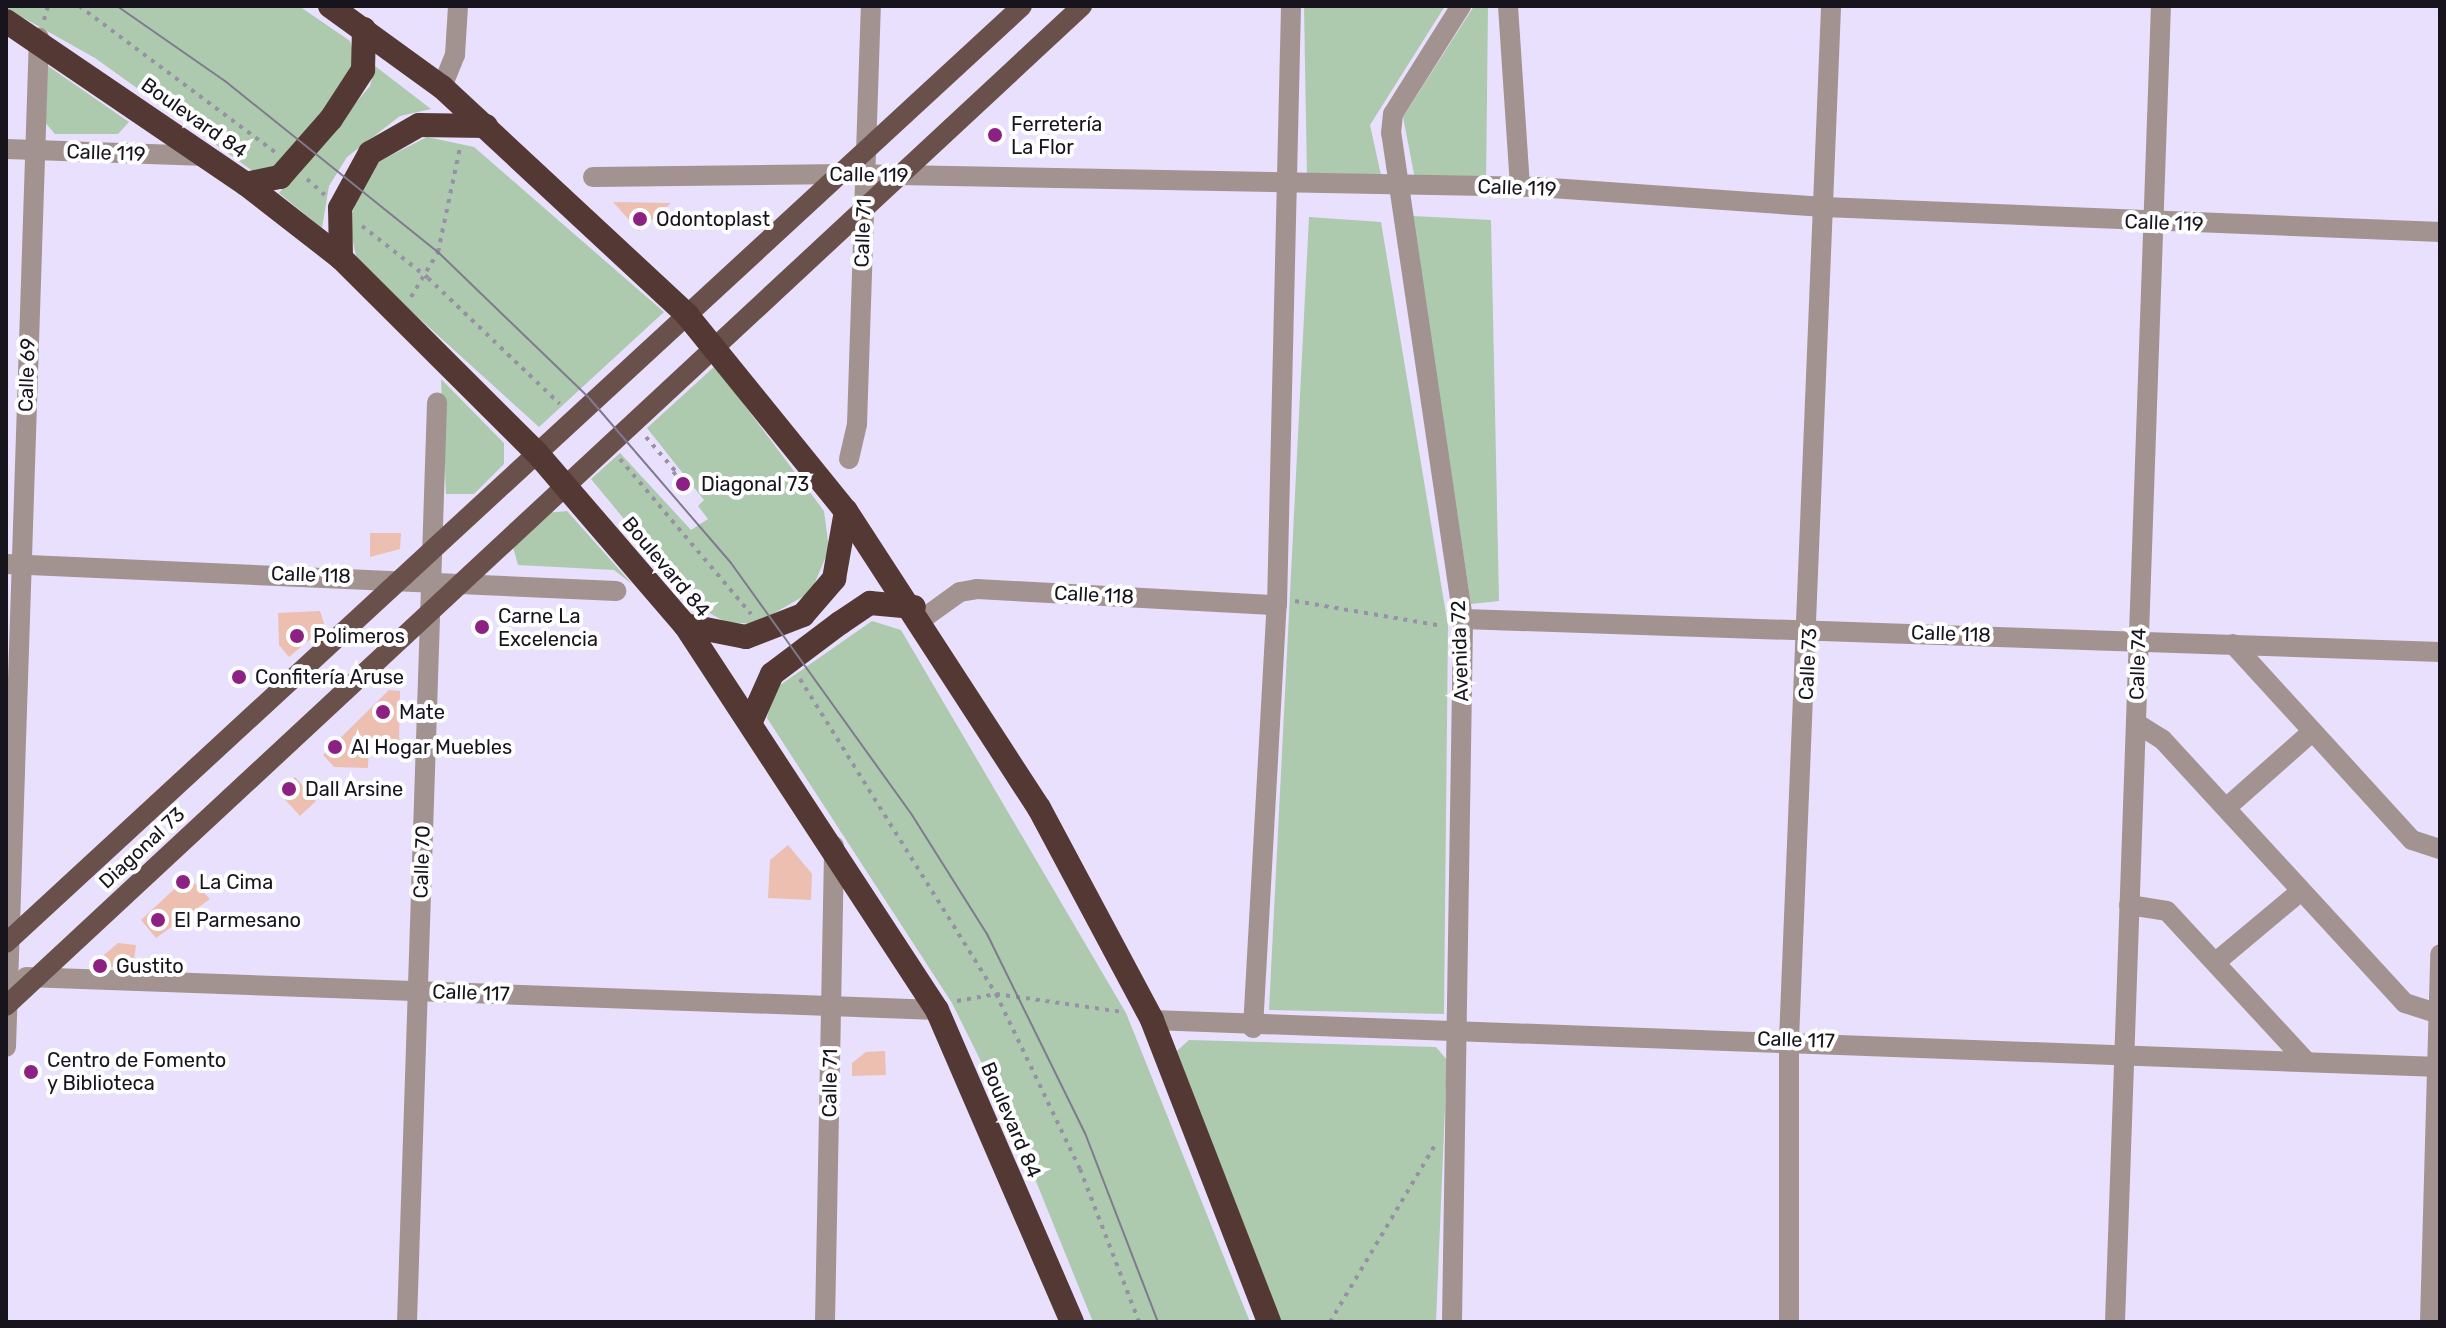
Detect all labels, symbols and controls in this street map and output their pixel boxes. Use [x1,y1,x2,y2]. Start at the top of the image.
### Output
street label: Boulevard 84 [136,73,252,163]
place label: Ferretería La Flor [1011,112,1102,159]
marker: Ferretería La Flor [986,126,1004,144]
street label: Calle 119 [66,140,146,166]
street label: Calle 119 [829,162,909,188]
street label: Calle 119 [1477,175,1557,201]
street label: Calle 71 [850,198,876,268]
place label: Odontoplast [656,207,770,231]
marker: Odontoplast [631,210,649,228]
street label: Calle 119 [2124,210,2204,236]
street label: Calle 69 [14,338,40,412]
place label: Diagonal 73 [701,472,809,496]
marker: Diagonal 73 [672,473,694,495]
street label: Boulevard 84 [617,512,715,622]
street label: Calle 118 [271,562,351,588]
street label: Calle 118 [1053,581,1135,609]
street label: Avenida 72 [1446,600,1474,702]
place label: Carne La Excelencia [498,604,598,651]
marker: Carne La Excelencia [473,618,491,636]
street label: Calle 118 [1911,621,1991,647]
place label: Polimeros [313,624,405,648]
marker: Polimeros [288,627,306,645]
street label: Calle 73 [1794,627,1822,701]
street label: Calle 74 [2125,628,2151,700]
place label: Confitería Aruse [255,665,405,689]
marker: Confitería Aruse [230,668,248,686]
place label: Mate [399,700,445,724]
marker: Mate [374,703,392,721]
place label: Al Hogar Muebles [351,735,513,759]
marker: Al Hogar Muebles [326,738,344,756]
place label: Dall Arsine [305,777,404,801]
marker: Dall Arsine [280,780,298,798]
street label: Diagonal 73 [94,802,190,894]
street label: Calle 70 [409,825,435,899]
place label: La Cima [199,870,273,894]
marker: La Cima [174,873,192,891]
place label: El Parmesano [174,908,301,932]
marker: El Parmesano [149,911,167,929]
place label: Gustito [116,954,184,978]
marker: Gustito [91,957,109,975]
street label: Calle 117 [432,980,510,1006]
street label: Calle 117 [1757,1027,1835,1053]
place label: Centro de Fomento y Biblioteca [47,1048,226,1095]
street label: Calle 71 [817,1048,843,1118]
street label: Boulevard 84 [976,1058,1046,1182]
marker: Centro de Fomento y Biblioteca [22,1063,40,1081]

